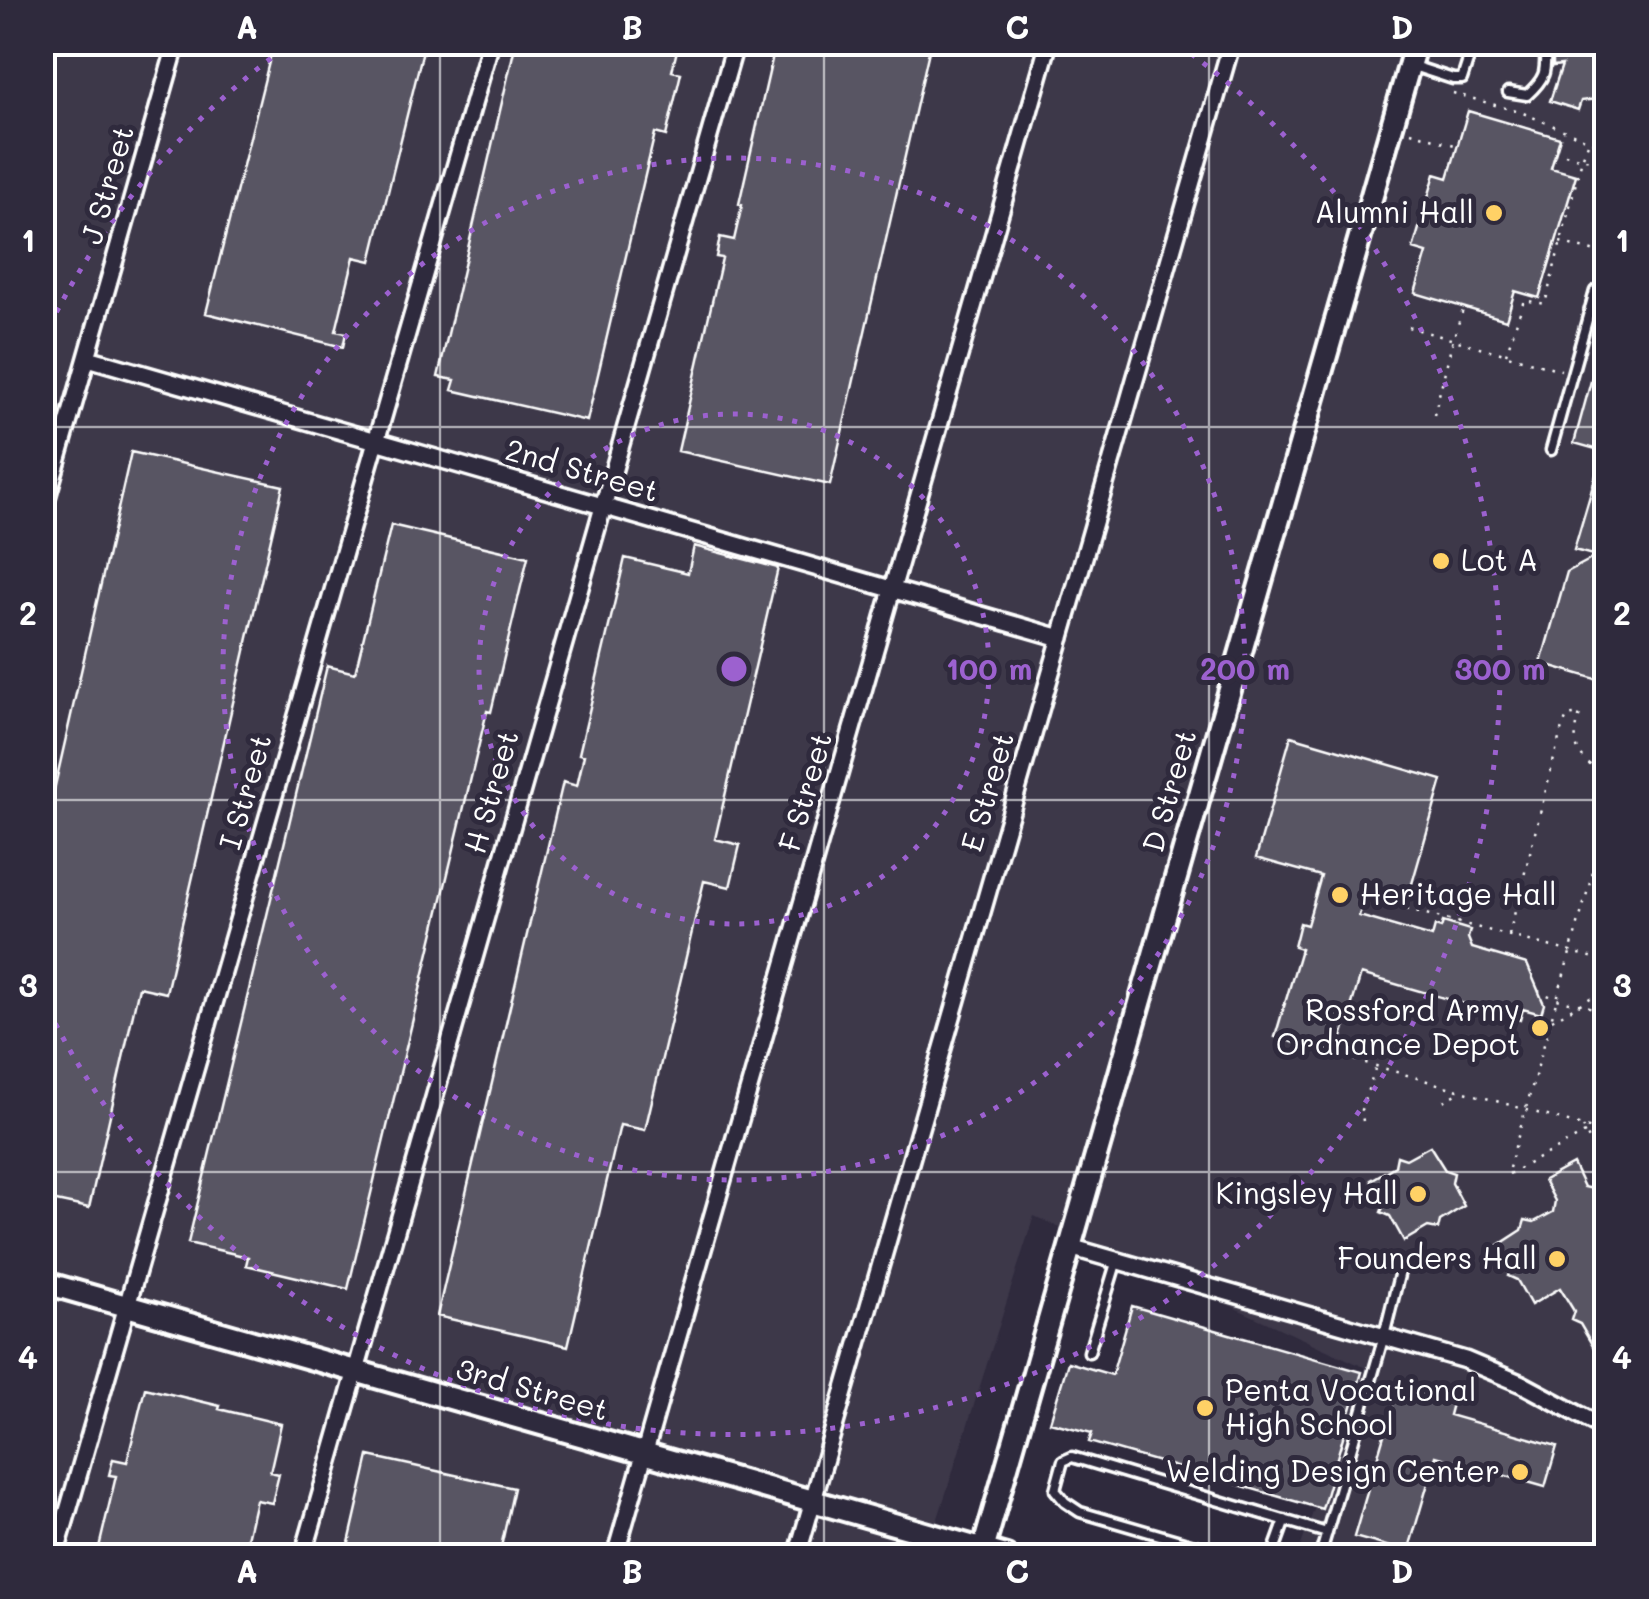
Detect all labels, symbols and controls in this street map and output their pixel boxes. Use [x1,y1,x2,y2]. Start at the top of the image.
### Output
text: A [236,5,258,47]
text: B [621,5,643,47]
text: C [1005,5,1029,47]
text: D [1391,5,1413,47]
street label: J Street [70,121,142,248]
place label: Alumni Hall [1315,191,1474,231]
marker: Alumni Hall [1483,202,1505,224]
text: 1 [21,218,35,260]
text: 1 [1615,218,1629,260]
street label: 2nd Street [501,428,664,510]
place label: Lot A [1461,539,1538,579]
marker: Lot A [1430,550,1452,572]
text: 2 [19,591,37,633]
text: 2 [1613,591,1631,633]
text: 100 m [946,648,1032,688]
text: 200 m [1200,648,1290,688]
text: 300 m [1454,648,1546,688]
centre of rings [716,651,752,687]
street label: H Street [453,725,527,858]
street label: D Street [1132,725,1205,856]
street label: F Street [768,727,840,856]
street label: E Street [950,727,1022,856]
street label: I Street [209,729,280,854]
place label: Heritage Hall [1360,873,1557,913]
marker: Heritage Hall [1329,884,1351,906]
text: 3 [18,963,38,1005]
text: 3 [1612,963,1632,1005]
place label: Rossford Army Ordnance Depot [1276,989,1520,1063]
marker: Rossford Army Ordnance Depot [1529,1017,1551,1039]
place label: Kingsley Hall [1216,1172,1398,1212]
marker: Kingsley Hall [1407,1183,1429,1205]
place label: Founders Hall [1337,1237,1537,1277]
marker: Founders Hall [1546,1248,1568,1270]
text: 4 [18,1335,38,1377]
text: 4 [1612,1335,1632,1377]
street label: 3rd Street [452,1347,613,1429]
place label: Penta Vocational High School [1225,1369,1476,1443]
marker: Penta Vocational High School [1194,1397,1216,1419]
place label: Welding Design Center [1166,1450,1500,1490]
marker: Welding Design Center [1509,1461,1531,1483]
text: A [236,1549,258,1591]
text: B [621,1549,643,1591]
text: C [1005,1549,1029,1591]
text: D [1391,1549,1413,1591]

